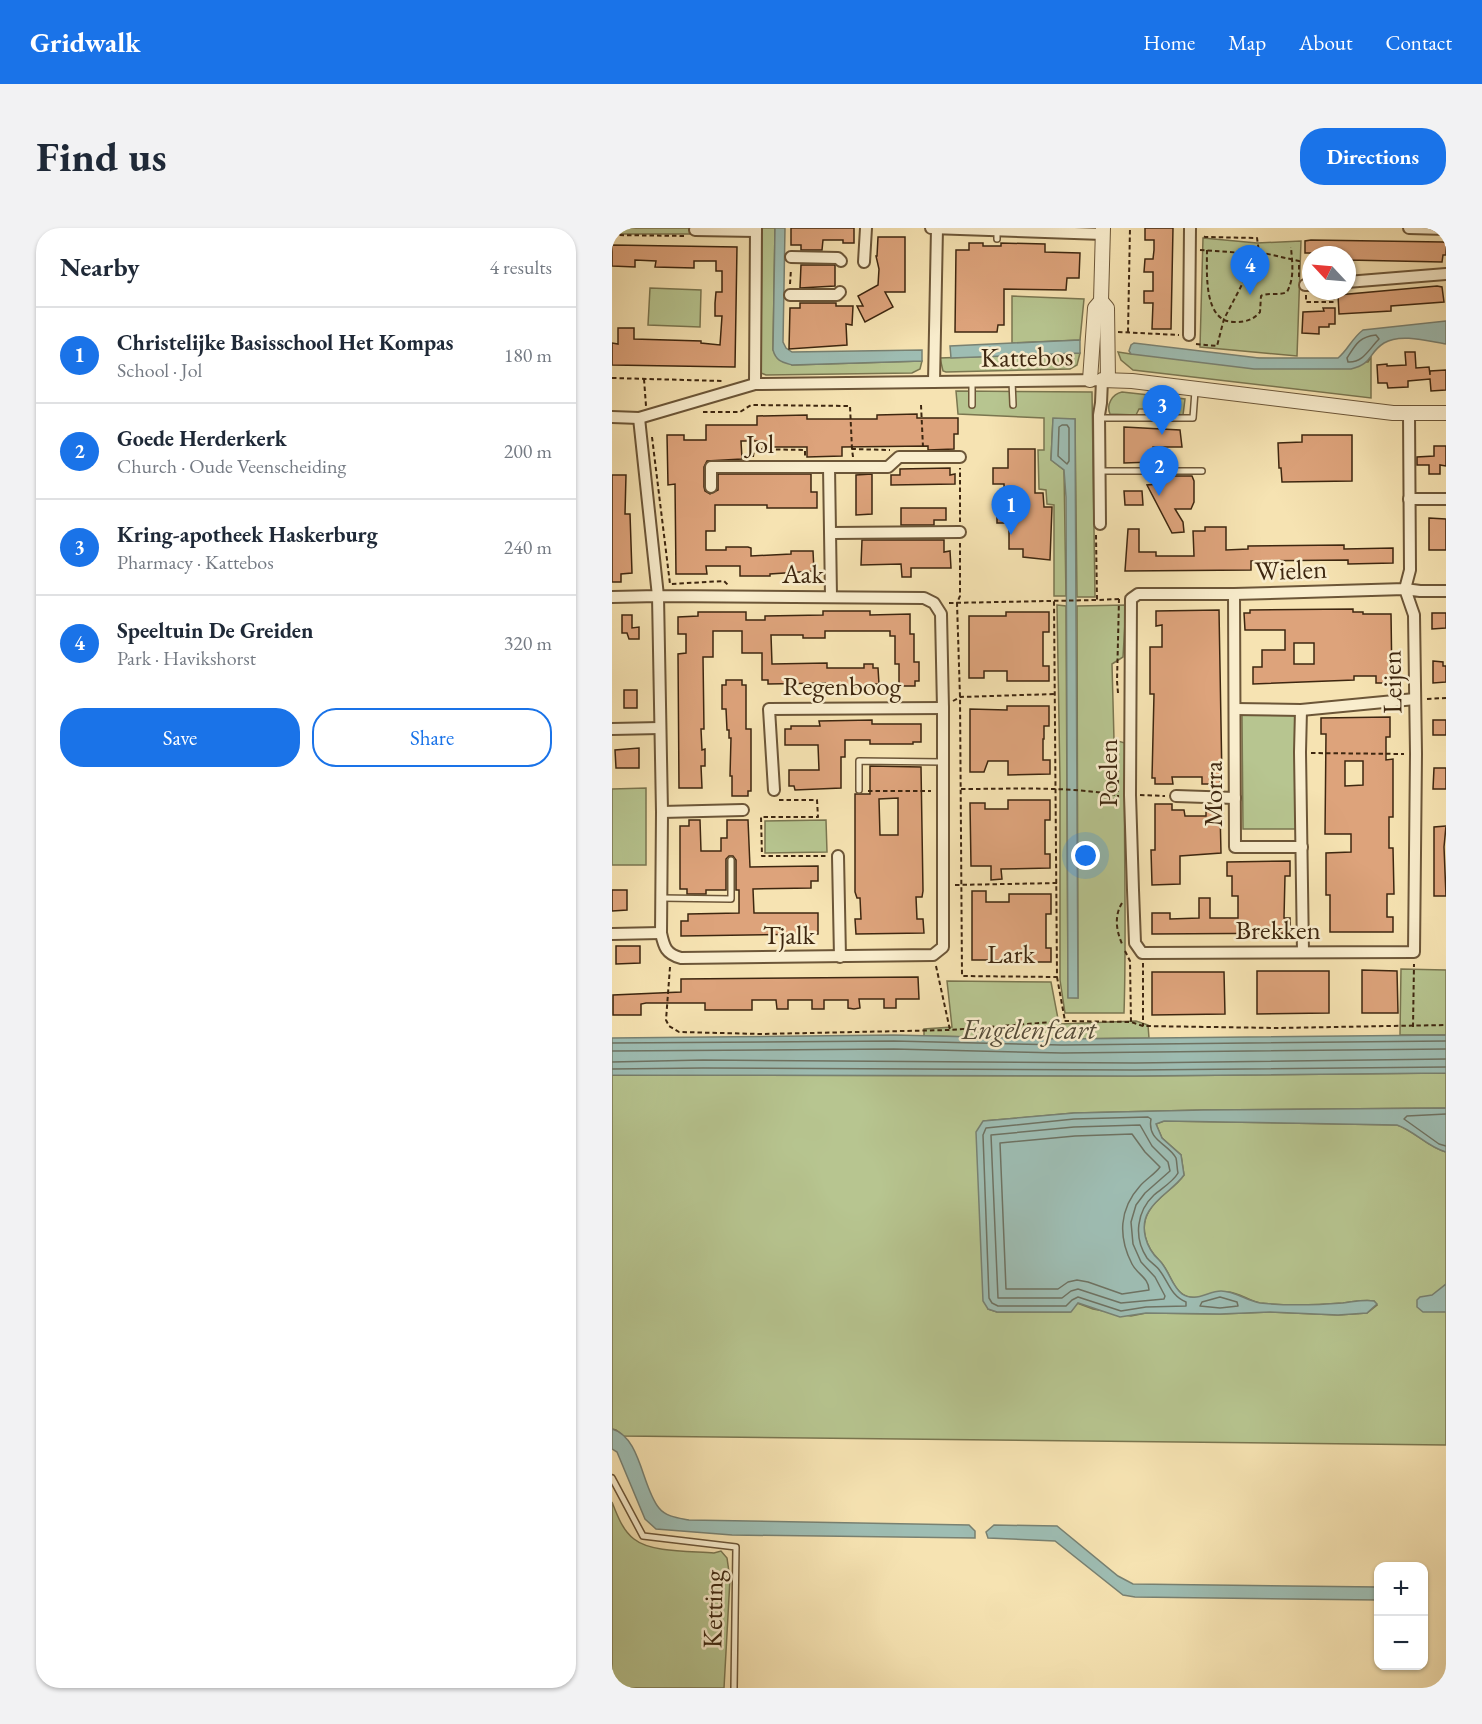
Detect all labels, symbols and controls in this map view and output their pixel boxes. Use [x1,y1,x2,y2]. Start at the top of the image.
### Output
text: Gridwalk [30,24,141,60]
text: Home [1143,29,1195,56]
text: Map [1228,29,1266,56]
text: About [1299,29,1352,56]
text: Contact [1385,29,1452,56]
button: Directions [1300,128,1446,185]
text: Find us [36,129,167,184]
pin: 4 [1230,245,1270,295]
north arrow [1302,246,1356,300]
text: Nearby [60,250,140,284]
text: 4 results [489,254,552,280]
text: Christelijke Basisschool Het Kompas [117,328,454,357]
street label: Kattebos [980,338,1074,375]
text: 1 [74,342,85,368]
text: 180 m [504,342,552,368]
text: School · Jol [117,357,202,383]
pin: 3 [1142,386,1182,435]
text: Goede Herderkerk [117,424,287,453]
street label: Jol [744,426,774,461]
text: 2 [74,438,85,464]
text: 200 m [504,438,552,464]
pin: 2 [1140,446,1178,496]
text: Church · Oude Veenscheiding [117,453,346,479]
pin: 1 [992,486,1030,535]
text: Kring-apotheek Haskerburg [117,520,378,549]
text: 3 [74,534,85,560]
text: 240 m [504,534,552,560]
text: Pharmacy · Kattebos [117,549,274,575]
street label: Wielen [1254,551,1328,588]
street label: Aak [781,556,824,591]
text: Speeltuin De Greiden [117,616,313,645]
text: 4 [74,630,85,656]
text: 320 m [504,630,552,656]
text: Park · Havikshorst [117,645,256,671]
street label: Leijen [1373,650,1410,714]
street label: Regenboog [783,668,902,703]
button: Save [60,708,300,767]
button: Share [312,708,552,767]
street label: Poelen [1090,739,1125,807]
street label: Morra [1195,761,1230,827]
your location [1071,841,1100,870]
street label: Brekken [1235,912,1321,947]
street label: Tjalk [763,917,816,952]
street label: Lark [987,936,1035,971]
water label: Engelenfeart [961,1011,1098,1047]
map controls [1374,1562,1428,1670]
button: + [1374,1562,1428,1616]
street label: Ketting [694,1569,731,1649]
button: − [1374,1616,1428,1670]

